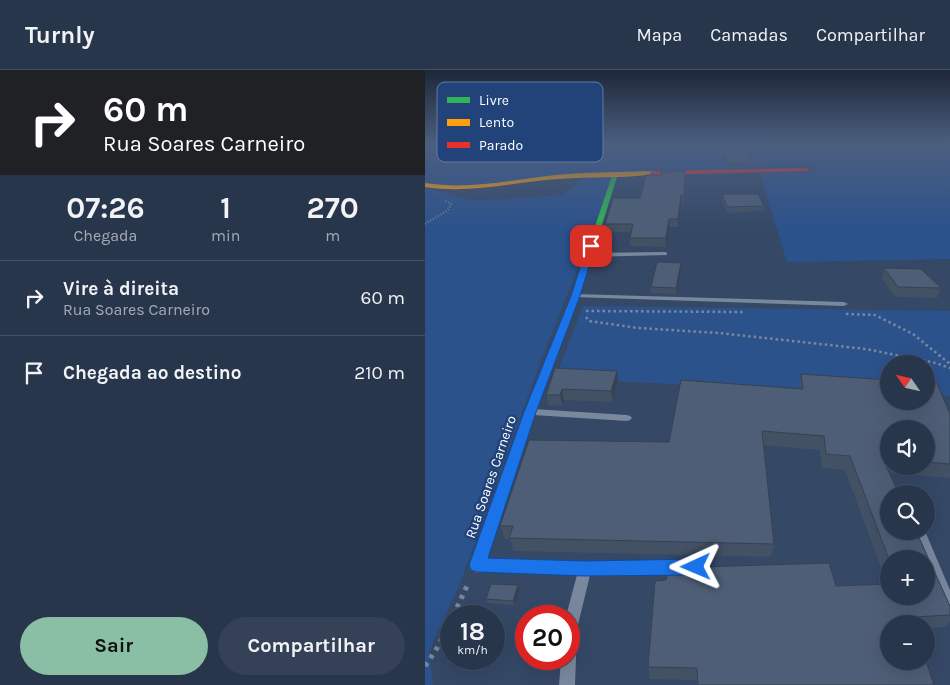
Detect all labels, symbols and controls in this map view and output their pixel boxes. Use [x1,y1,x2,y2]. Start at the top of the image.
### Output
text: Turnly [25,21,95,49]
text: Mapa [637,24,682,46]
text: Camadas [710,24,788,46]
text: Compartilhar [816,24,925,46]
legend [437,82,603,162]
text: 60 m [103,89,188,130]
icon: right [20,90,85,155]
text: Livre [479,92,509,109]
text: Lento [479,114,514,131]
text: Rua Soares Carneiro [103,131,305,157]
text: Parado [479,137,523,154]
text: 07:26 [66,190,145,226]
text: 1 [220,190,231,226]
text: 270 [307,190,359,226]
pin [570,225,612,267]
text: Chegada [74,226,137,245]
text: min [211,226,240,245]
text: m [325,226,340,245]
icon: arrive [577,232,605,260]
text: Vire à direita [63,278,179,300]
icon: right [20,284,48,312]
text: 60 m [361,287,405,309]
text: Rua Soares Carneiro [63,300,210,319]
north arrow [880,355,935,410]
map controls [880,355,935,670]
icon: arrive [20,359,48,387]
text: Chegada ao destino [63,362,241,384]
text: 210 m [354,362,405,384]
street label: Rua Soares Carneiro [462,413,520,541]
button: sound [880,420,935,475]
button: search [880,485,935,540]
position arrow [669,540,721,592]
button: + [880,550,935,605]
speed limit sign: 20 [515,605,580,670]
button: − [880,615,935,670]
button: Sair [20,617,208,675]
button: Compartilhar [218,617,405,675]
text: 18 [460,617,485,646]
text: km/h [457,643,488,657]

